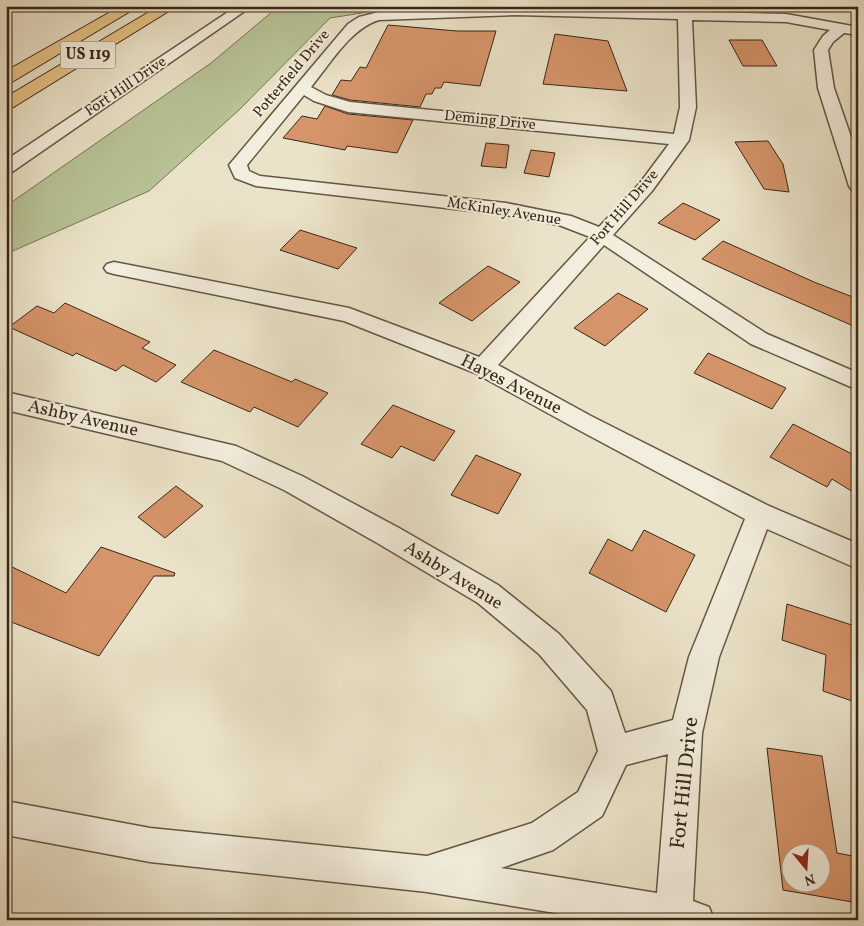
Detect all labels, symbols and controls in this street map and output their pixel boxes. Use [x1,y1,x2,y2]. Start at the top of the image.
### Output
street label: Potterfield Drive [249,25,335,123]
road number: US 119 [61,42,116,68]
street label: Fort Hill Drive [81,52,171,122]
street label: Deming Drive [443,106,537,136]
street label: Fort Hill Drive [586,165,664,251]
street label: McKinley Avenue [445,193,563,231]
street label: Hayes Avenue [456,349,566,421]
street label: Ashby Avenue [25,394,141,444]
street label: Ashby Avenue [399,536,507,616]
street label: Fort Hill Drive [664,716,706,850]
north arrow [782,844,832,894]
text: N [802,868,817,890]

